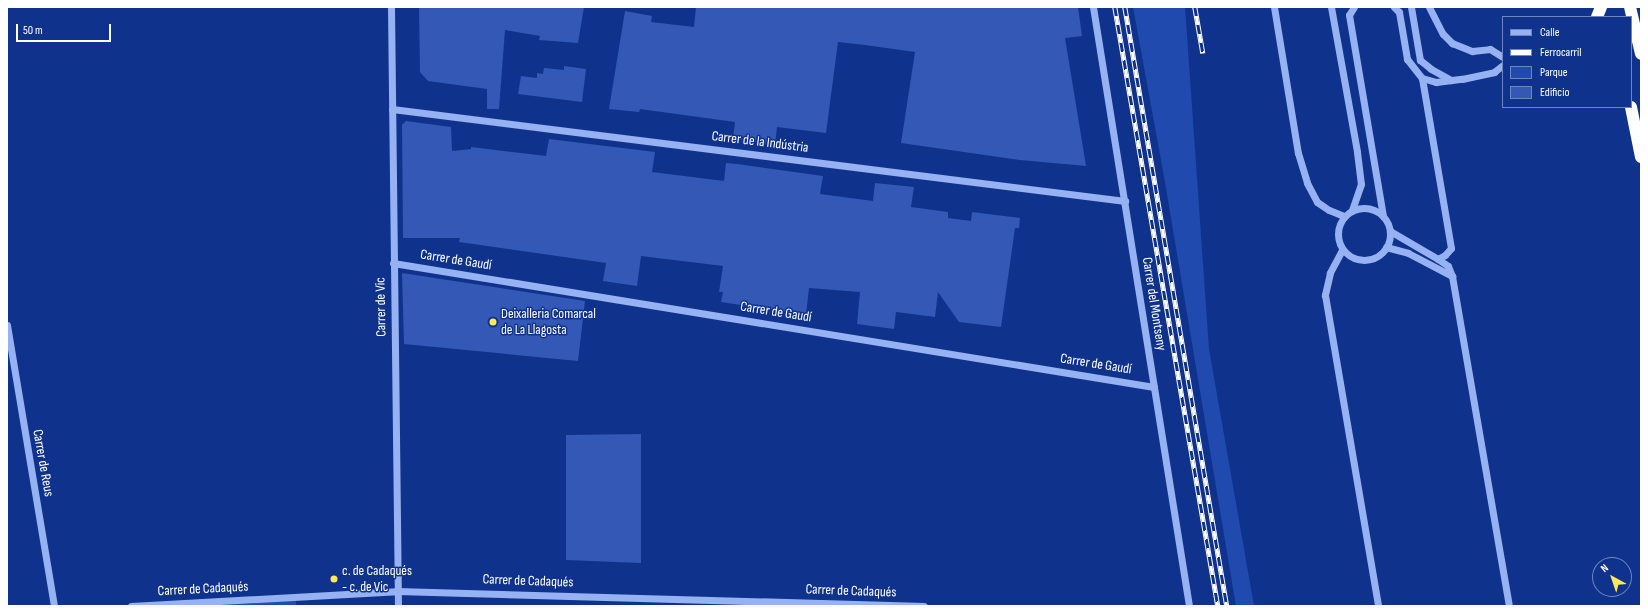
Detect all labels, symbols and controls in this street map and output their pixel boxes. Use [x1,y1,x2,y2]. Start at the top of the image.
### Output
scale bar [18,16,113,42]
legend [1502,16,1632,108]
text: 50 m [23,23,43,38]
text: Calle [1540,25,1560,40]
text: Ferrocarril [1540,45,1582,60]
text: Parque [1540,65,1568,80]
text: Edificio [1540,85,1569,100]
street label: Carrer de la Indústria [711,128,809,156]
street label: Carrer de Gaudí [419,246,493,274]
street label: Carrer del Montseny [1138,256,1170,352]
street label: Carrer de Vic [372,277,390,337]
street label: Carrer de Gaudí [739,298,813,326]
place label: Deixalleria Comarcal de La Llagosta [501,306,596,338]
marker: Deixalleria Comarcal de La Llagosta [488,317,498,327]
street label: Carrer de Gaudí [1059,350,1133,378]
street label: Carrer de Reus [29,428,57,498]
north arrow [1592,557,1632,597]
text: N [1598,561,1611,575]
place label: c. de Cadaqués - c. de Vic [342,563,412,596]
street label: Carrer de Cadaqués [482,571,574,591]
marker: c. de Cadaqués - c. de Vic [329,574,339,584]
street label: Carrer de Cadaqués [157,578,249,600]
street label: Carrer de Cadaqués [805,581,897,601]

